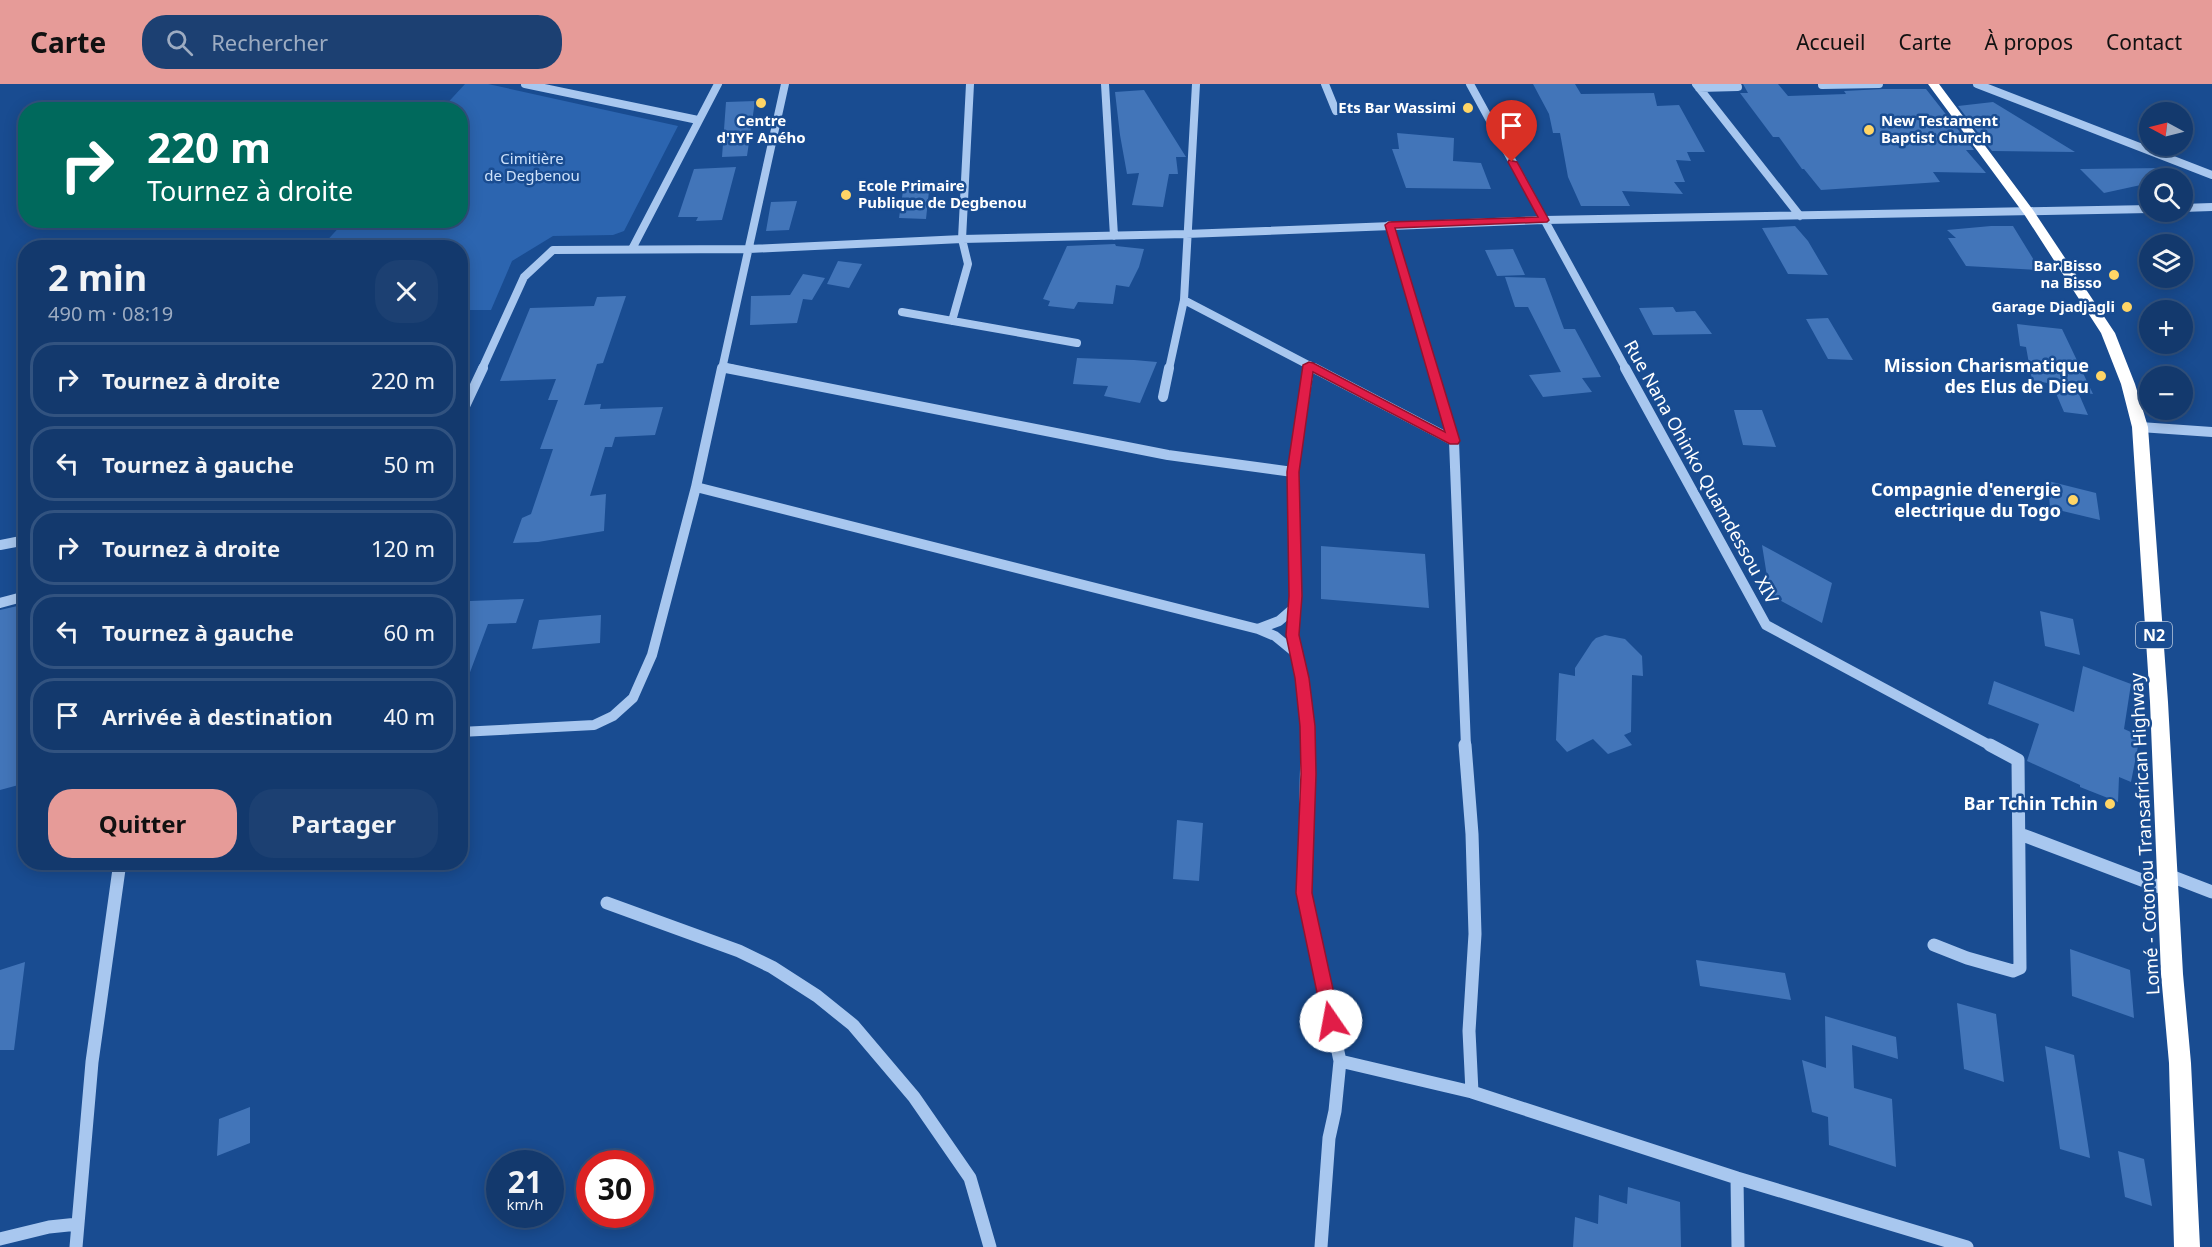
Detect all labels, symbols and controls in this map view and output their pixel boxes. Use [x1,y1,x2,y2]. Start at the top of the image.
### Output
search box [142,15,562,69]
text: Carte [30,23,106,61]
icon: search [163,26,196,59]
text: Rechercher [211,27,328,57]
text: Accueil [1796,28,1865,56]
text: Carte [1898,28,1952,56]
text: À propos [1985,28,2073,56]
text: Contact [2106,28,2182,56]
marker: Centre d'IYF Aného [754,96,768,110]
place label: Ets Bar Wassimi [1338,97,1456,117]
pin [1486,100,1537,162]
marker: Ets Bar Wassimi [1461,101,1475,115]
north arrow [2139,102,2193,156]
map controls [2139,102,2193,420]
icon: arrive [1495,109,1528,142]
place label: Centre d'IYF Aného [716,110,806,147]
place label: New Testament Baptist Church [1881,110,1999,147]
text: 220 m [147,118,271,175]
marker: New Testament Baptist Church [1862,123,1876,137]
icon: right [48,126,126,204]
park label: Cimitière de Degbenou [484,148,580,185]
button: search [2139,168,2193,222]
text: Tournez à droite [147,172,353,209]
place label: Ecole Primaire Publique de Degbenou [858,175,1027,212]
marker: Ecole Primaire Publique de Degbenou [839,188,853,202]
button: layers [2139,234,2193,288]
text: 2 min [48,253,147,302]
place label: Bar Bisso na Bisso [2034,255,2102,292]
button: close [375,260,438,323]
marker: Bar Bisso na Bisso [2107,268,2121,282]
place label: Garage Djadjagli [1992,296,2115,316]
text: 490 m · 08:19 [48,300,173,327]
marker: Garage Djadjagli [2120,300,2134,314]
button: + [2139,300,2193,354]
street label: Rue Nana Ohinko Quamdessou XIV [1619,336,1785,608]
place label: Mission Charismatique des Elus de Dieu [1884,353,2089,398]
icon: right [51,363,84,396]
text: Tournez à droite [102,365,280,395]
text: 220 m [371,365,435,395]
button: − [2139,366,2193,420]
marker: Mission Charismatique des Elus de Dieu [2094,369,2108,383]
icon: left [51,447,84,480]
text: Tournez à gauche [102,449,294,479]
text: 50 m [384,449,435,479]
place label: Compagnie d'energie electrique du Togo [1871,477,2061,522]
marker: Compagnie d'energie electrique du Togo [2066,493,2080,507]
icon: right [51,531,84,564]
text: Tournez à droite [102,533,280,563]
text: 120 m [371,533,435,563]
icon: left [51,615,84,648]
text: Tournez à gauche [102,617,294,647]
text: 60 m [384,617,435,647]
road number: N2 [2136,622,2172,648]
street label: Lomé - Cotonou Transafrican Highway [2124,672,2164,996]
icon: arrive [51,699,84,732]
text: Arrivée à destination [102,701,333,731]
text: 40 m [384,701,435,731]
button: Quitter [48,789,237,858]
button: Partager [249,789,438,858]
place label: Bar Tchin Tchin [1963,791,2098,815]
marker: Bar Tchin Tchin [2103,797,2117,811]
position arrow [1299,989,1363,1053]
speed limit sign: 30 [576,1150,654,1228]
text: 21 [508,1161,542,1202]
text: km/h [507,1194,543,1214]

